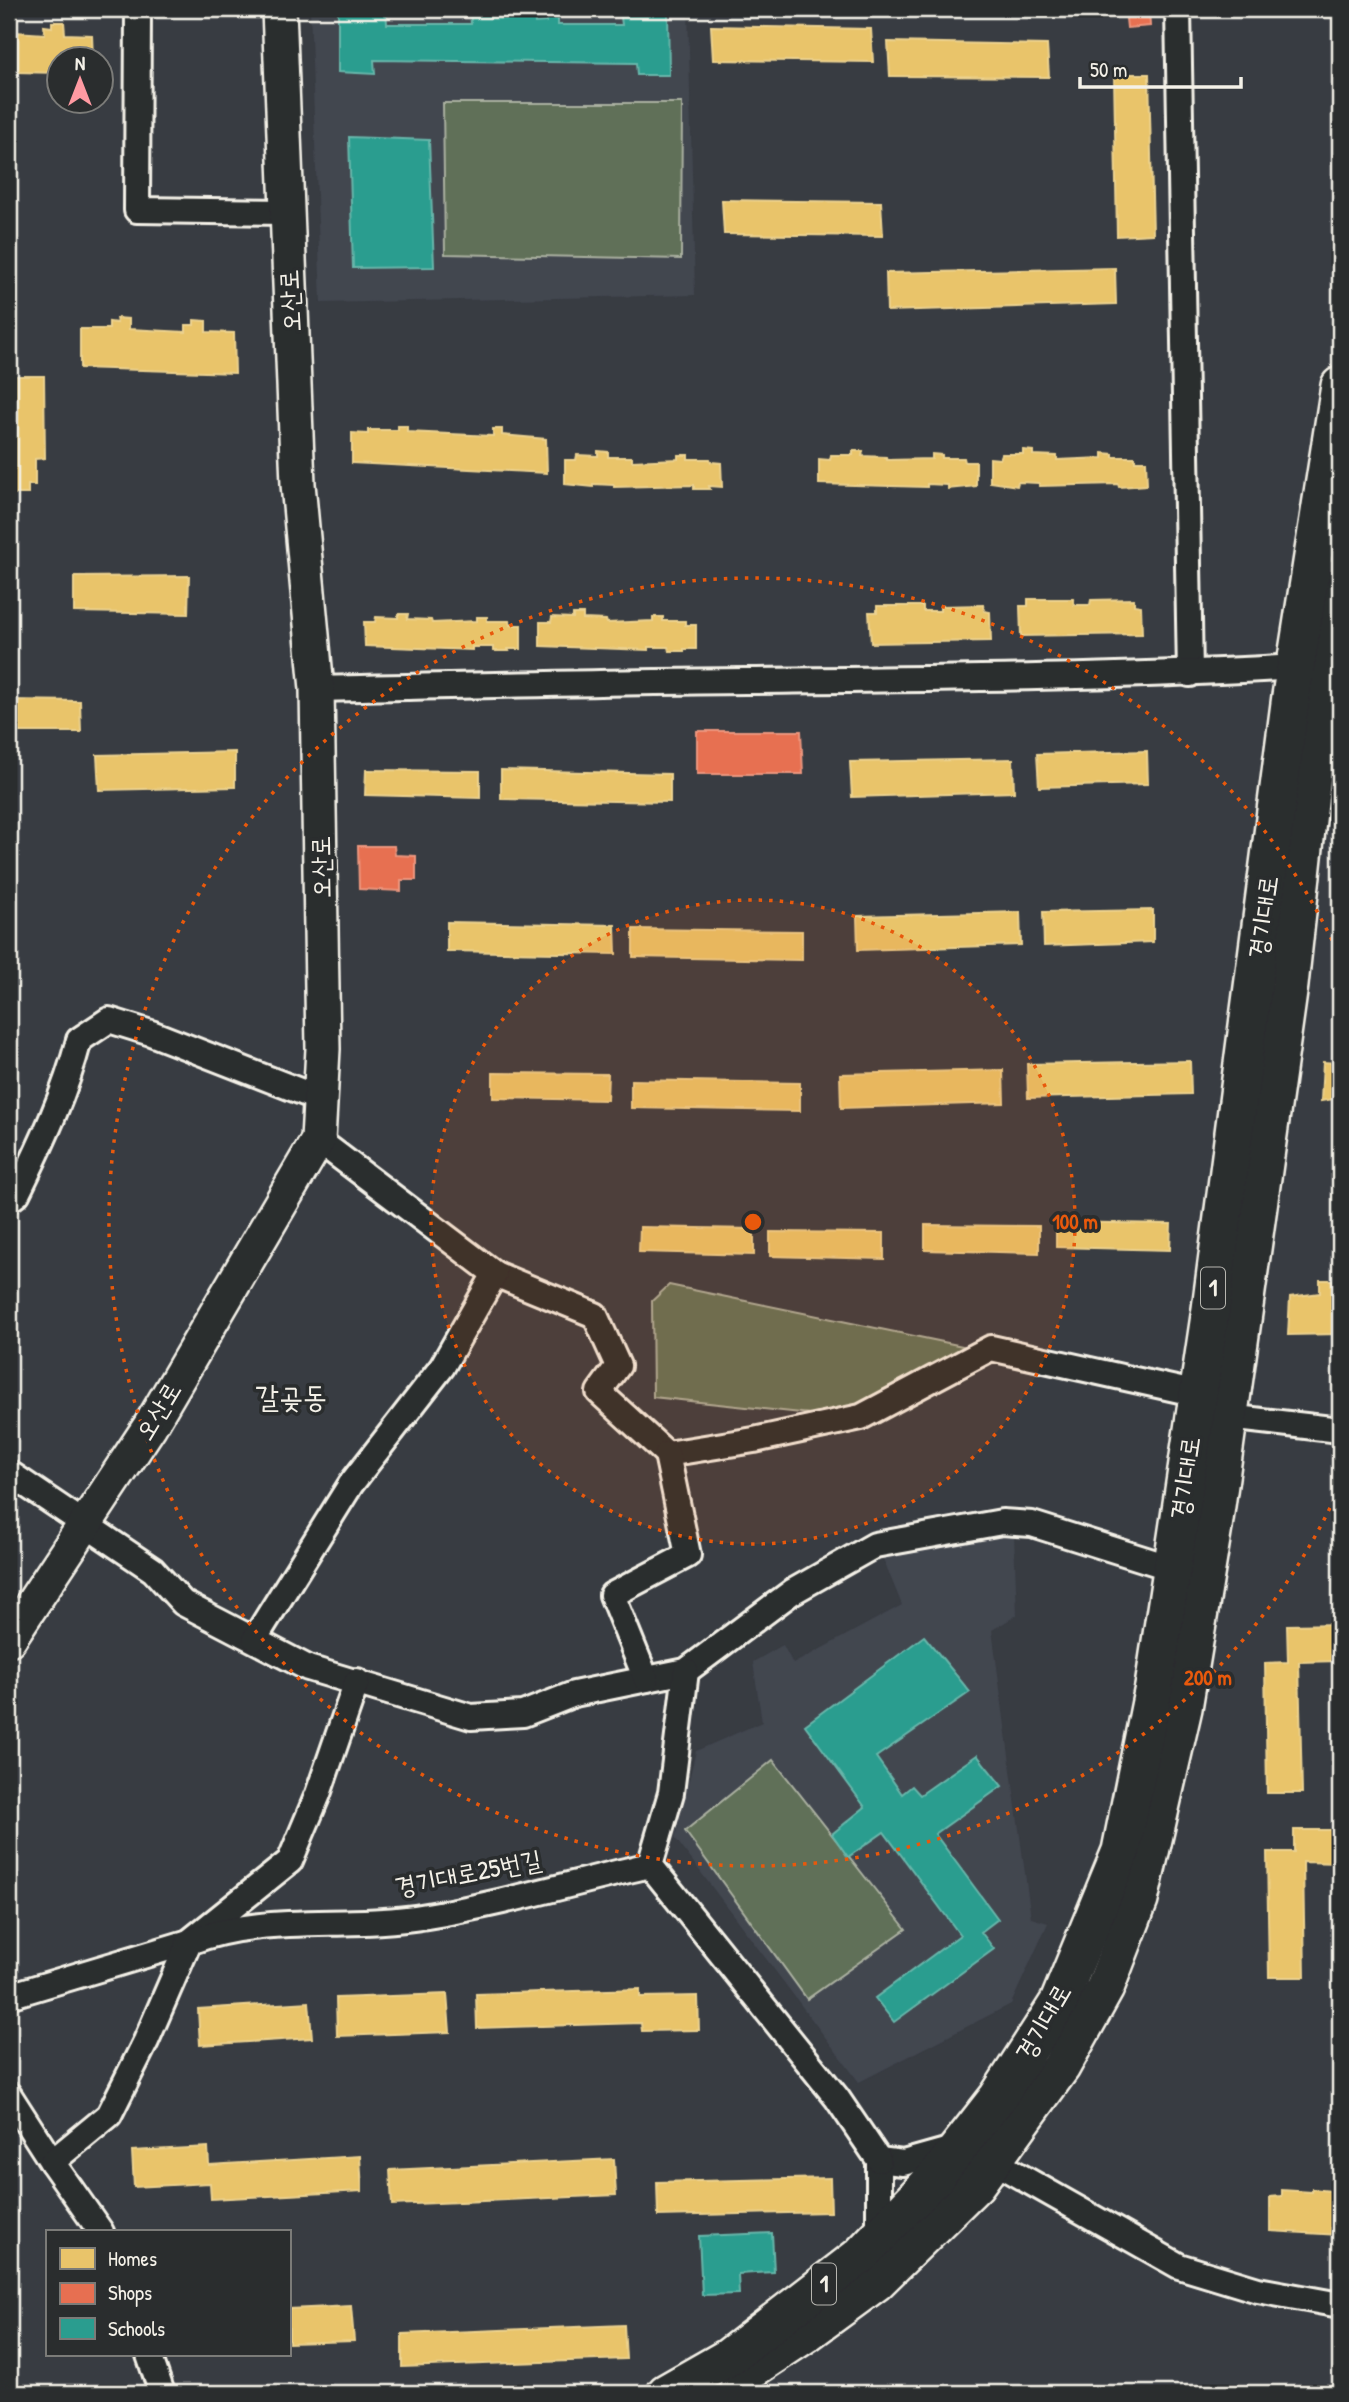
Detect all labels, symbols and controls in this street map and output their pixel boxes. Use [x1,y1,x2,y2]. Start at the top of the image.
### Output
north arrow [46,46,116,116]
scale bar [1080,46,1240,90]
text: N [75,50,85,76]
text: 50 m [1090,55,1127,84]
street label: 오산로 [270,269,309,333]
street label: 오산로 [302,835,339,899]
street label: 경기대로 [1239,873,1286,961]
text: 100 m [1052,1207,1098,1236]
centre of rings [741,1210,765,1234]
road number: 1 [1201,1268,1225,1308]
street label: 오산로 [126,1375,189,1447]
district label: 갈곶동 [255,1376,327,1416]
street label: 경기대로 [1161,1434,1208,1522]
text: 200 m [1184,1663,1232,1692]
street label: 경기대로25번길 [392,1841,544,1904]
street label: 경기대로 [1006,1977,1079,2067]
legend [46,2230,290,2356]
text: Homes [108,2244,157,2273]
road number: 1 [812,2264,836,2304]
text: Shops [108,2278,152,2307]
text: Schools [108,2314,165,2343]

